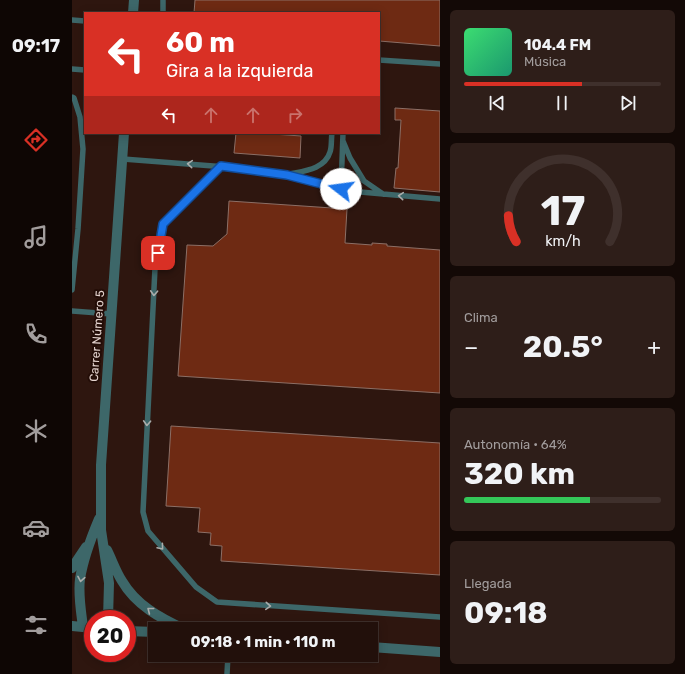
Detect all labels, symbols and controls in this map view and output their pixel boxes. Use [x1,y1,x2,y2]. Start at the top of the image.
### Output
text: 60 m [166,26,235,59]
icon: left [100,28,152,80]
text: 09:17 [12,35,60,57]
text: 104.4 FM [524,36,591,54]
text: Música [524,54,566,69]
text: Gira a la izquierda [166,60,313,82]
icon: previous [486,92,508,114]
icon: pause [551,92,573,114]
icon: next [617,92,639,114]
icon: left [158,104,180,126]
icon: ahead [200,104,222,126]
icon: ahead [242,104,264,126]
icon: right [284,104,306,126]
icon: directions [22,126,50,154]
one-way arrow [187,159,193,168]
position arrow [320,168,362,210]
text: 17 [540,186,585,235]
one-way arrow [398,191,404,200]
icon: music [22,223,50,251]
text: km/h [545,233,580,250]
pin [141,236,175,270]
icon: arrive [147,242,169,264]
street label: Carrer Número 5 [87,290,107,382]
one-way arrow [150,290,158,296]
text: Clima [464,310,498,325]
icon: phone [22,320,50,348]
text: 20.5° [523,329,603,365]
text: − [464,334,478,361]
text: + [647,334,661,361]
icon: climate [22,417,50,445]
one-way arrow [143,420,152,426]
text: Autonomía · 64% [464,437,567,452]
text: 320 km [464,456,575,492]
icon: car [22,514,50,542]
one-way arrow [157,542,164,550]
one-way arrow [77,575,86,582]
text: Llegada [464,576,512,591]
text: 09:18 [464,595,548,631]
one-way arrow [265,601,271,610]
one-way arrow [148,608,155,615]
speed limit sign: 20 [84,610,136,662]
icon: filters [22,611,50,639]
text: 09:18 · 1 min · 110 m [191,633,335,651]

